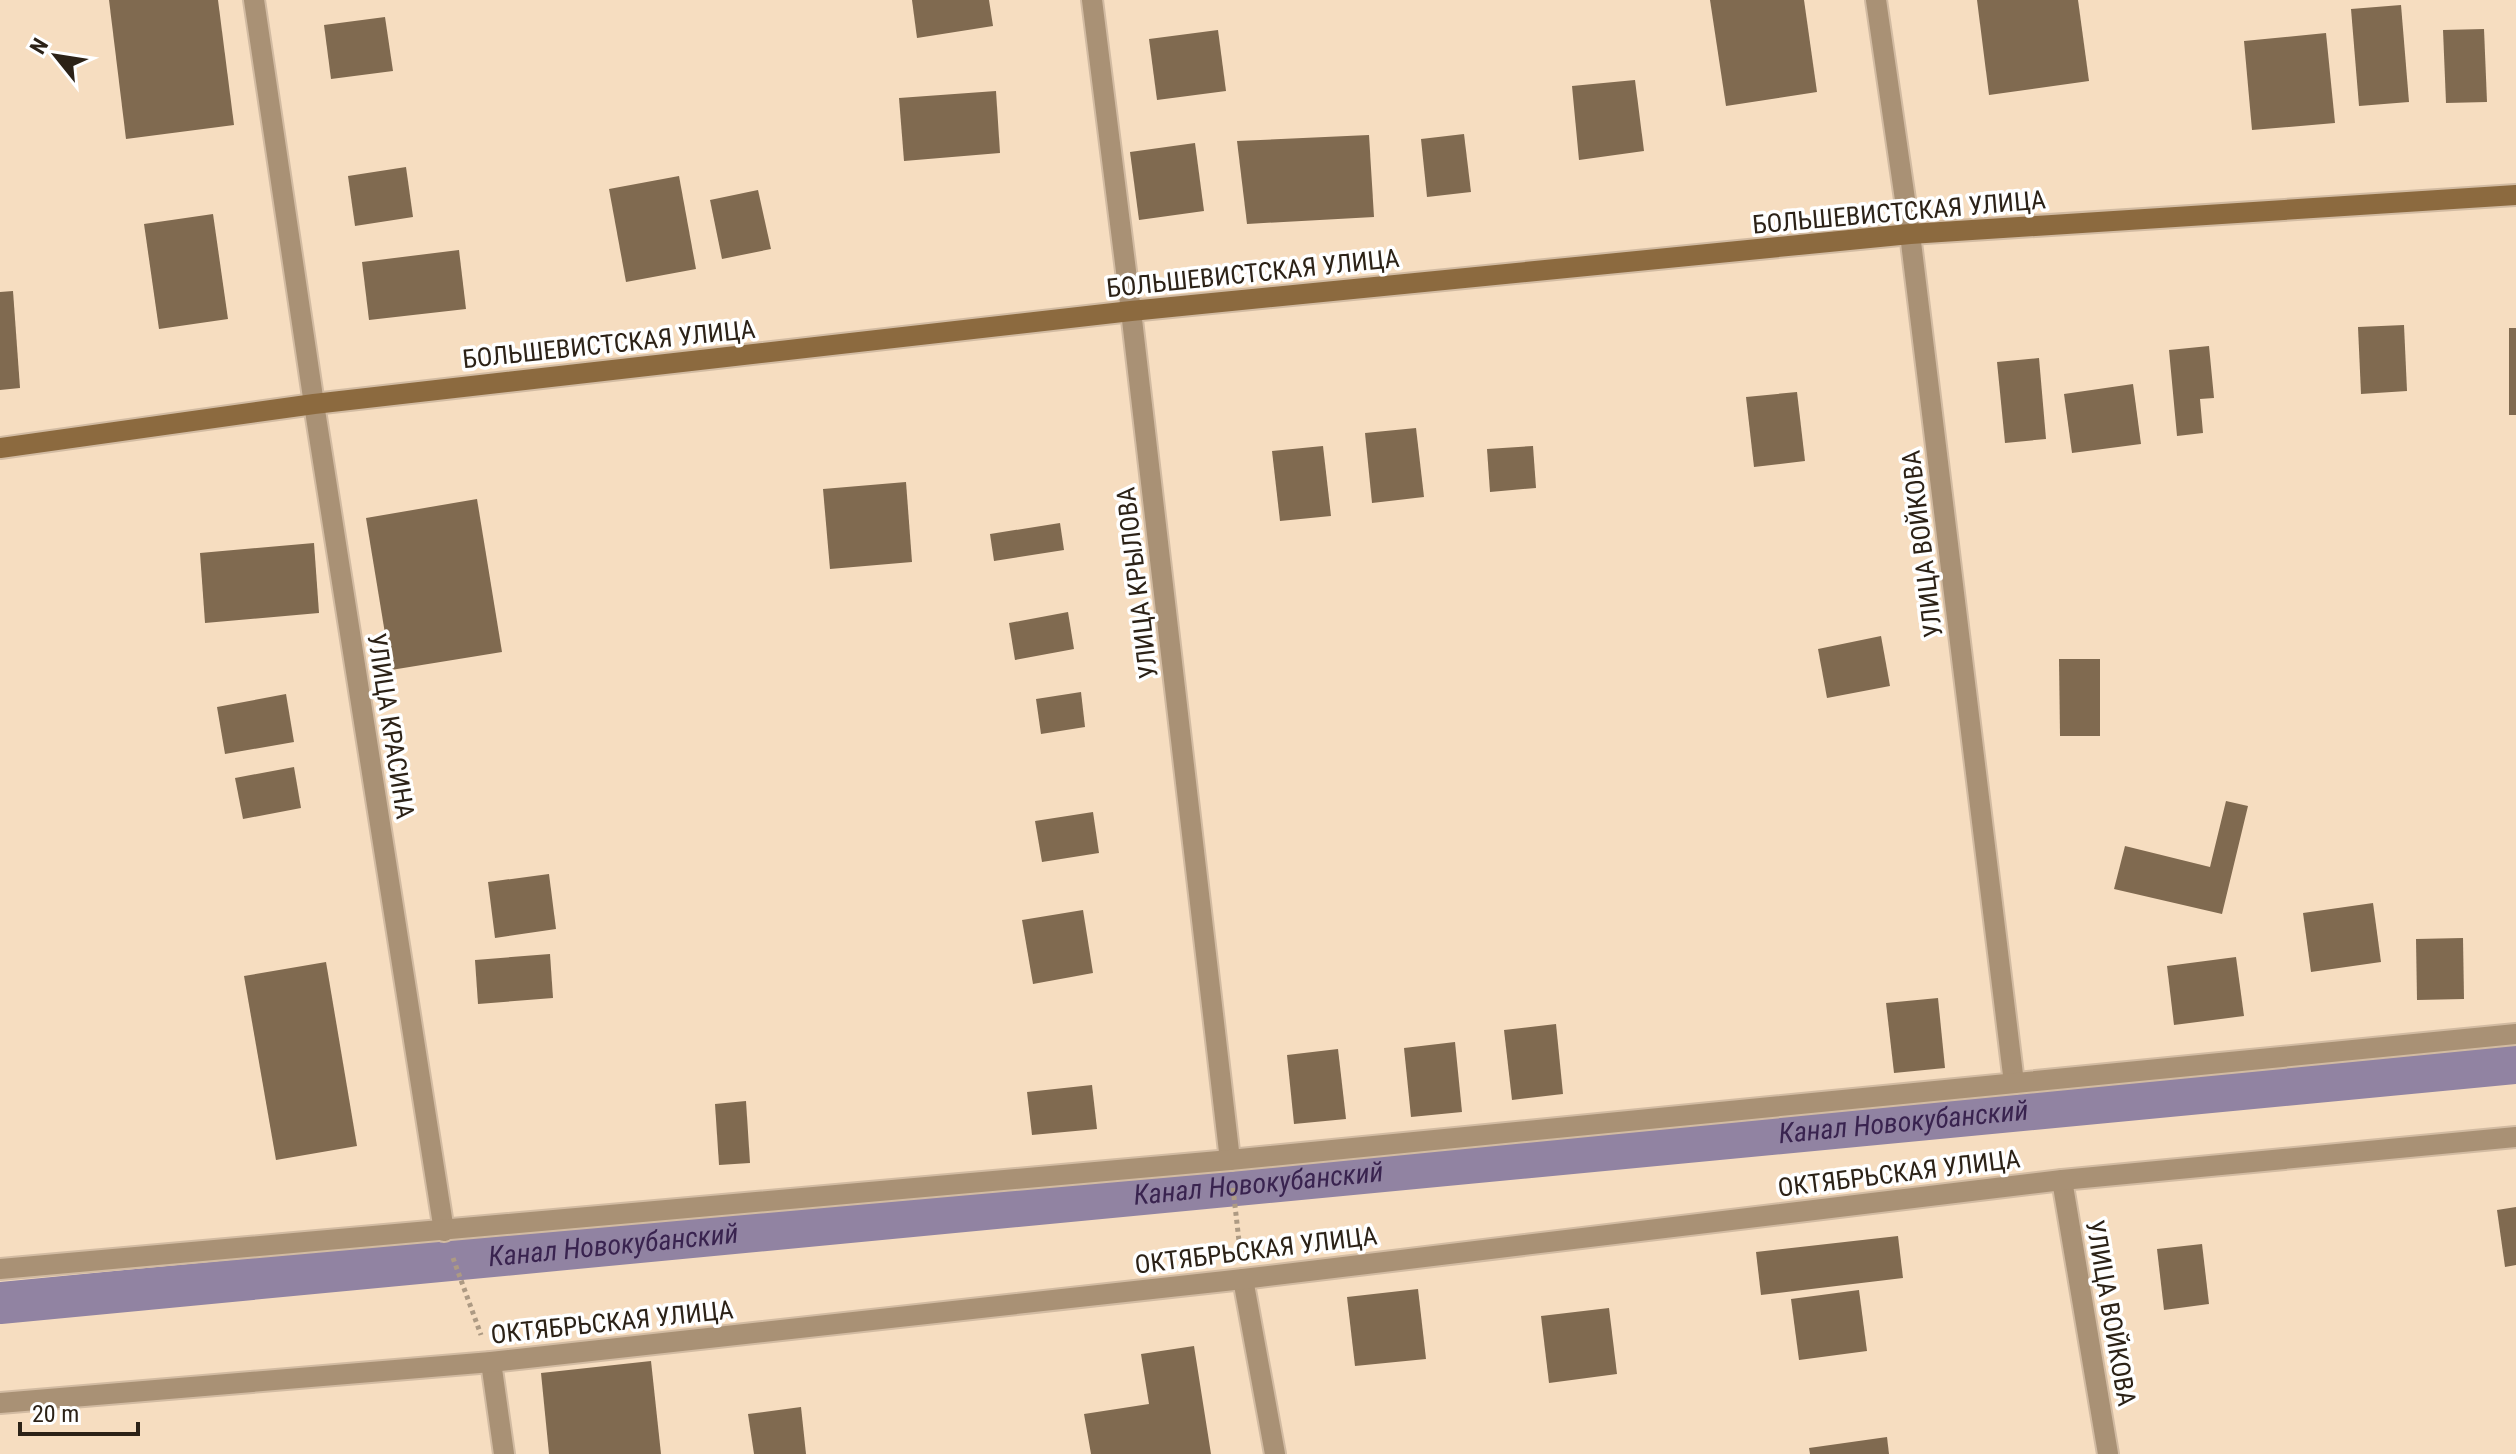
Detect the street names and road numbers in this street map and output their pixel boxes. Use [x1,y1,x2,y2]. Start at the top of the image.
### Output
street label: БОЛЬШЕВИСТСКАЯ УЛИЦА [1751,184,2047,240]
street label: БОЛЬШЕВИСТСКАЯ УЛИЦА [1105,243,1401,303]
street label: БОЛЬШЕВИСТСКАЯ УЛИЦА [461,314,757,374]
street label: УЛИЦА ВОЙКОВА [1896,449,1948,639]
street label: УЛИЦА КРЫЛОВА [1110,485,1164,681]
street label: УЛИЦА КРАСИНА [361,631,421,821]
street label: ОКТЯБРЬСКАЯ УЛИЦА [1776,1143,2022,1203]
street label: УЛИЦА ВОЙКОВА [2080,1218,2142,1408]
street label: ОКТЯБРЬСКАЯ УЛИЦА [1133,1220,1379,1280]
street label: ОКТЯБРЬСКАЯ УЛИЦА [489,1294,735,1350]

